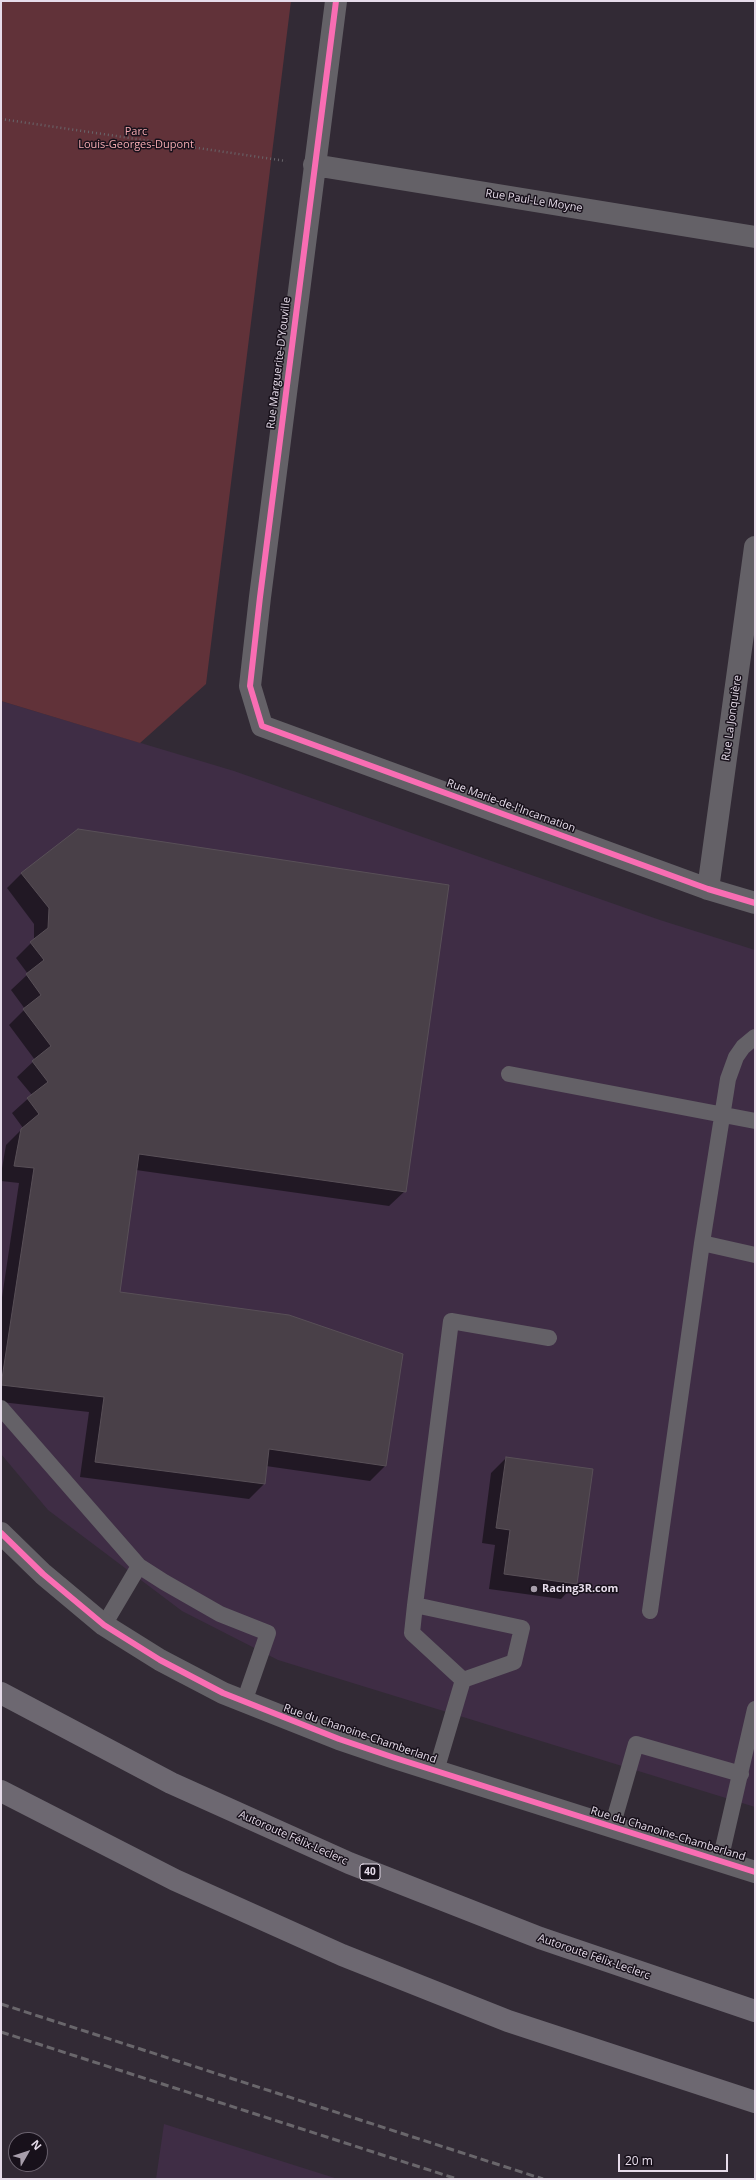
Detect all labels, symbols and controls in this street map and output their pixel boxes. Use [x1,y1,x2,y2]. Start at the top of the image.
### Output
park label: Parc Louis-Georges-Dupont [78,125,194,151]
street label: Rue Paul-Le Moyne [485,187,583,215]
street label: Rue Marguerite-D'Youville [264,296,294,430]
street label: Rue La Jonquière [719,674,745,762]
street label: Rue Marie-de-l'Incarnation [445,777,577,835]
place label: Racing3R.com [542,1582,618,1596]
marker: Racing3R.com [529,1584,539,1594]
street label: Rue du Chanoine-Chamberland [282,1702,438,1766]
street label: Rue du Chanoine-Chamberland [589,1804,747,1864]
street label: Autoroute Félix-Leclerc [237,1808,349,1868]
road number: 40 [360,1864,380,1880]
street label: Autoroute Félix-Leclerc [536,1932,652,1982]
north arrow [8,2132,48,2172]
text: N [28,2137,46,2153]
scale bar [620,2146,730,2172]
text: 20 m [625,2152,653,2169]

